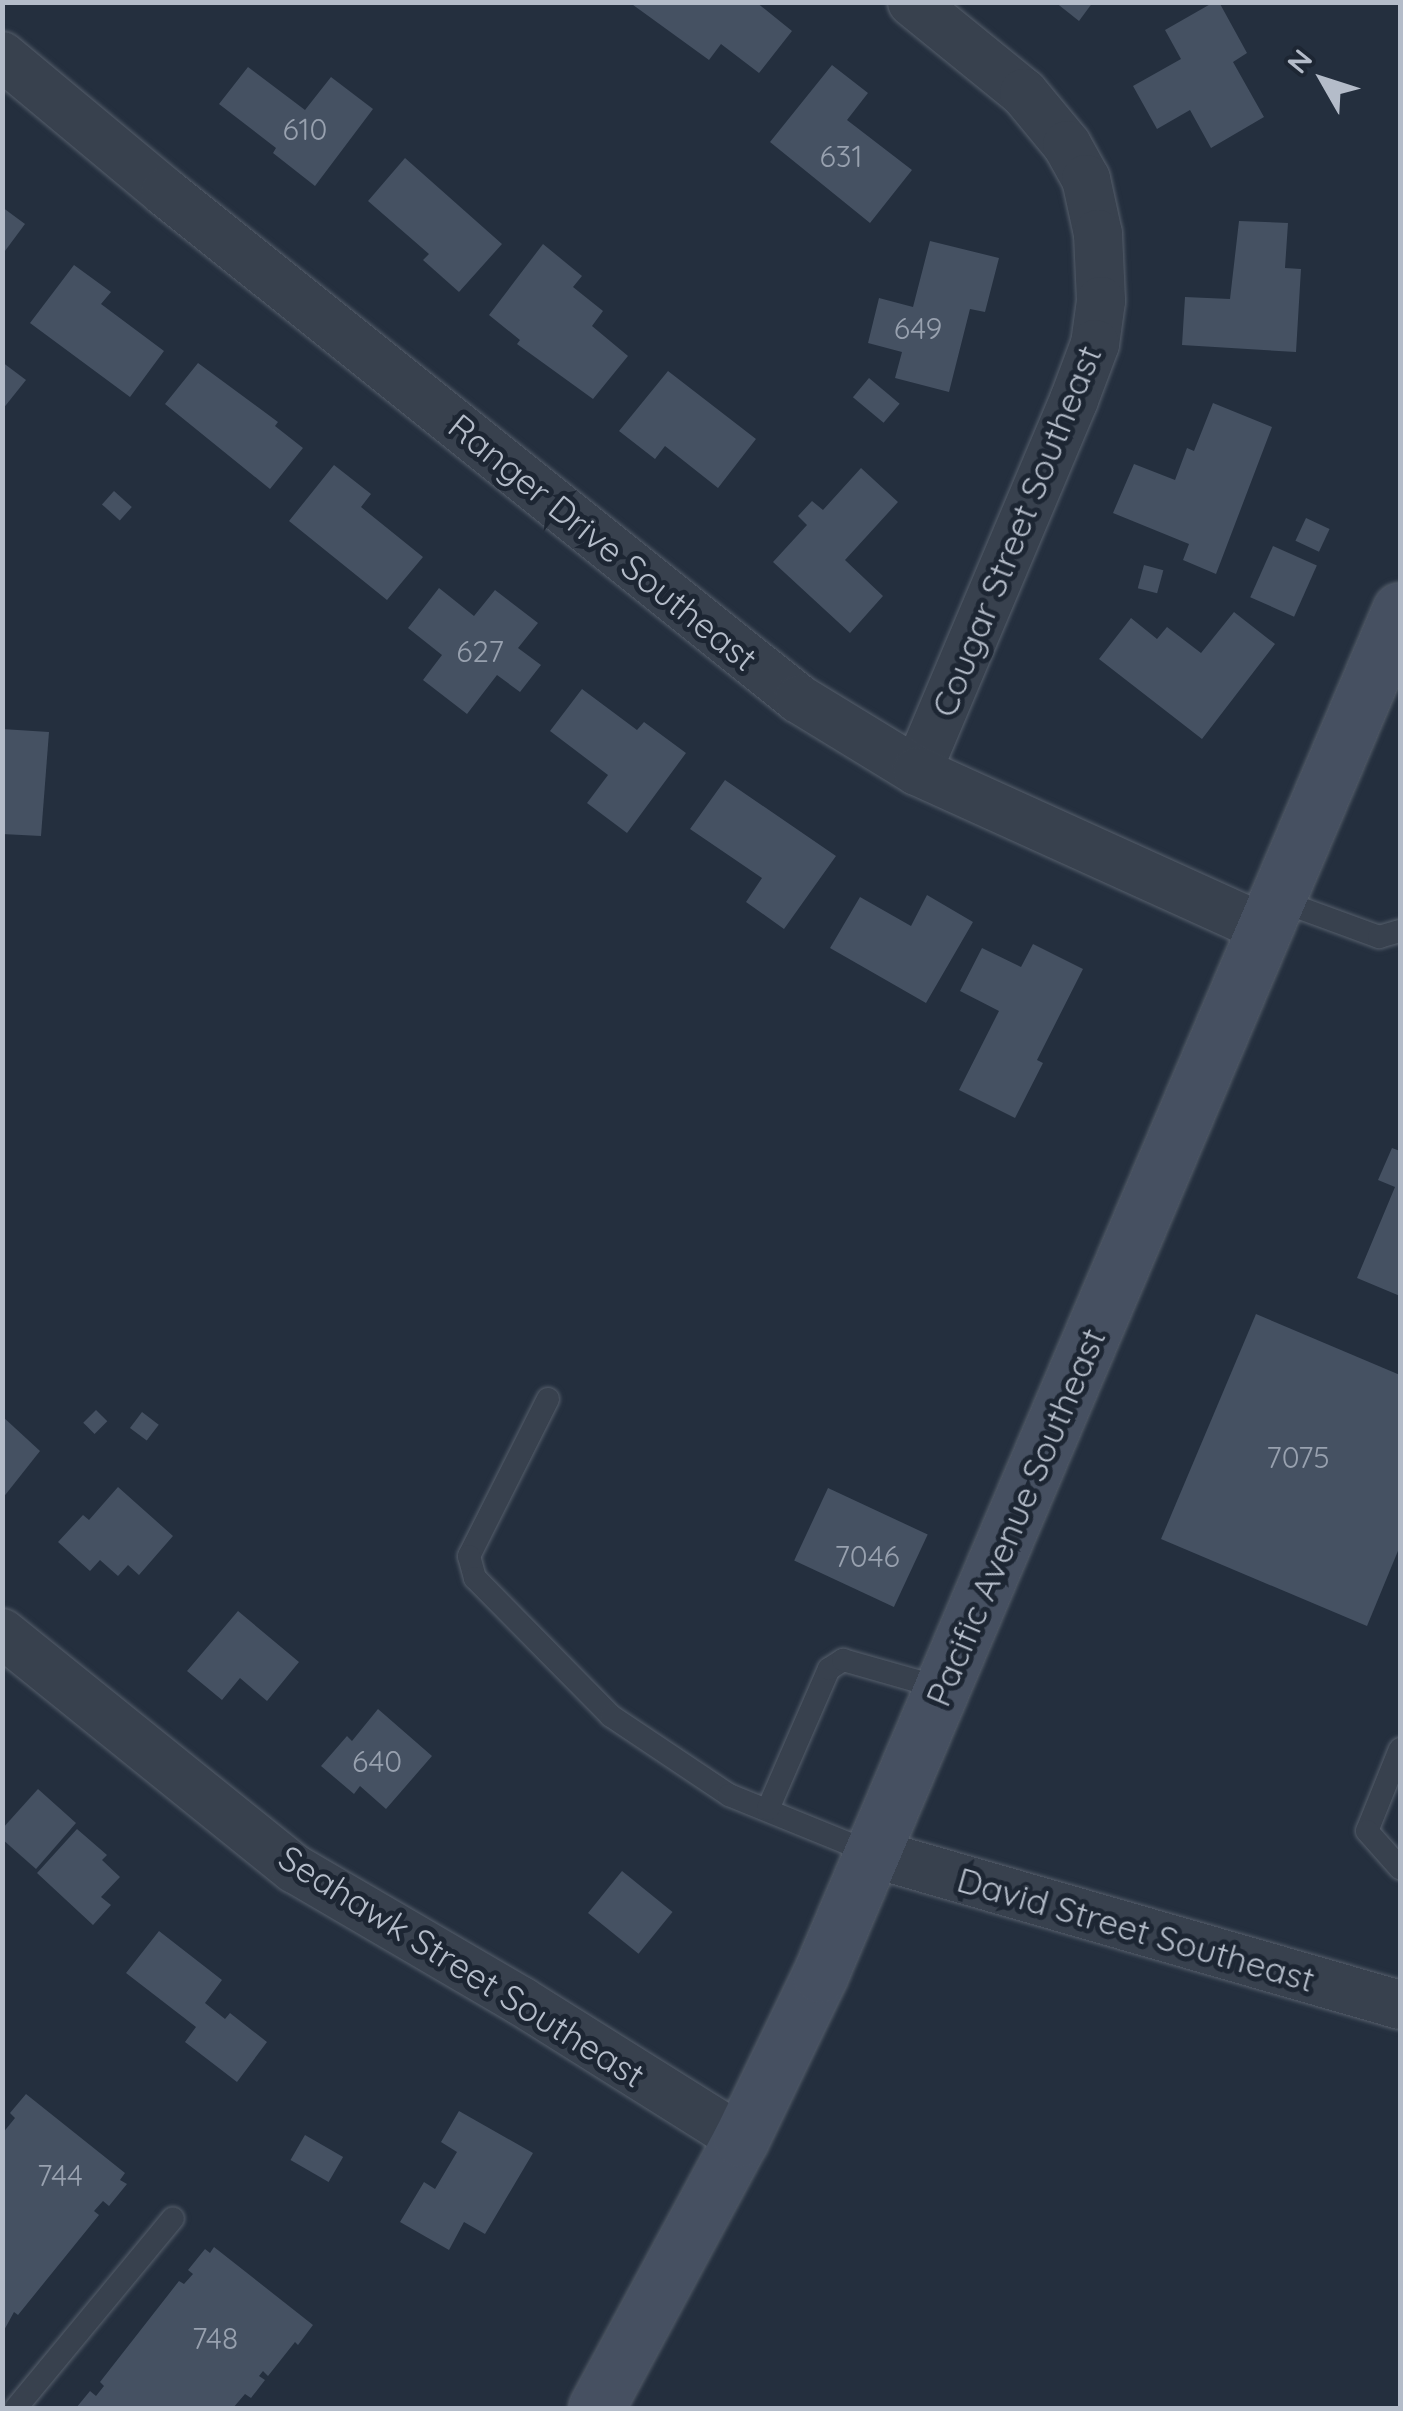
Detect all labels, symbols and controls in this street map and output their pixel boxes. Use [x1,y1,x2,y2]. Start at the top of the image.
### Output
north arrow [1273,30,1373,130]
text: N [1279,42,1319,80]
house number: 610 [283,111,327,147]
house number: 631 [820,138,862,174]
house number: 649 [894,310,942,346]
street label: Cougar Street Southeast [922,339,1110,723]
street label: Ranger Drive Southeast [440,405,766,679]
house number: 627 [456,633,504,669]
street label: Pacific Avenue Southeast [916,1322,1114,1712]
house number: 7075 [1266,1439,1330,1475]
house number: 7046 [834,1538,900,1574]
house number: 640 [352,1743,402,1779]
street label: Seahawk Street Southeast [271,1836,653,2096]
street label: David Street Southeast [952,1858,1320,2000]
house number: 744 [37,2157,83,2193]
house number: 748 [192,2320,238,2356]

